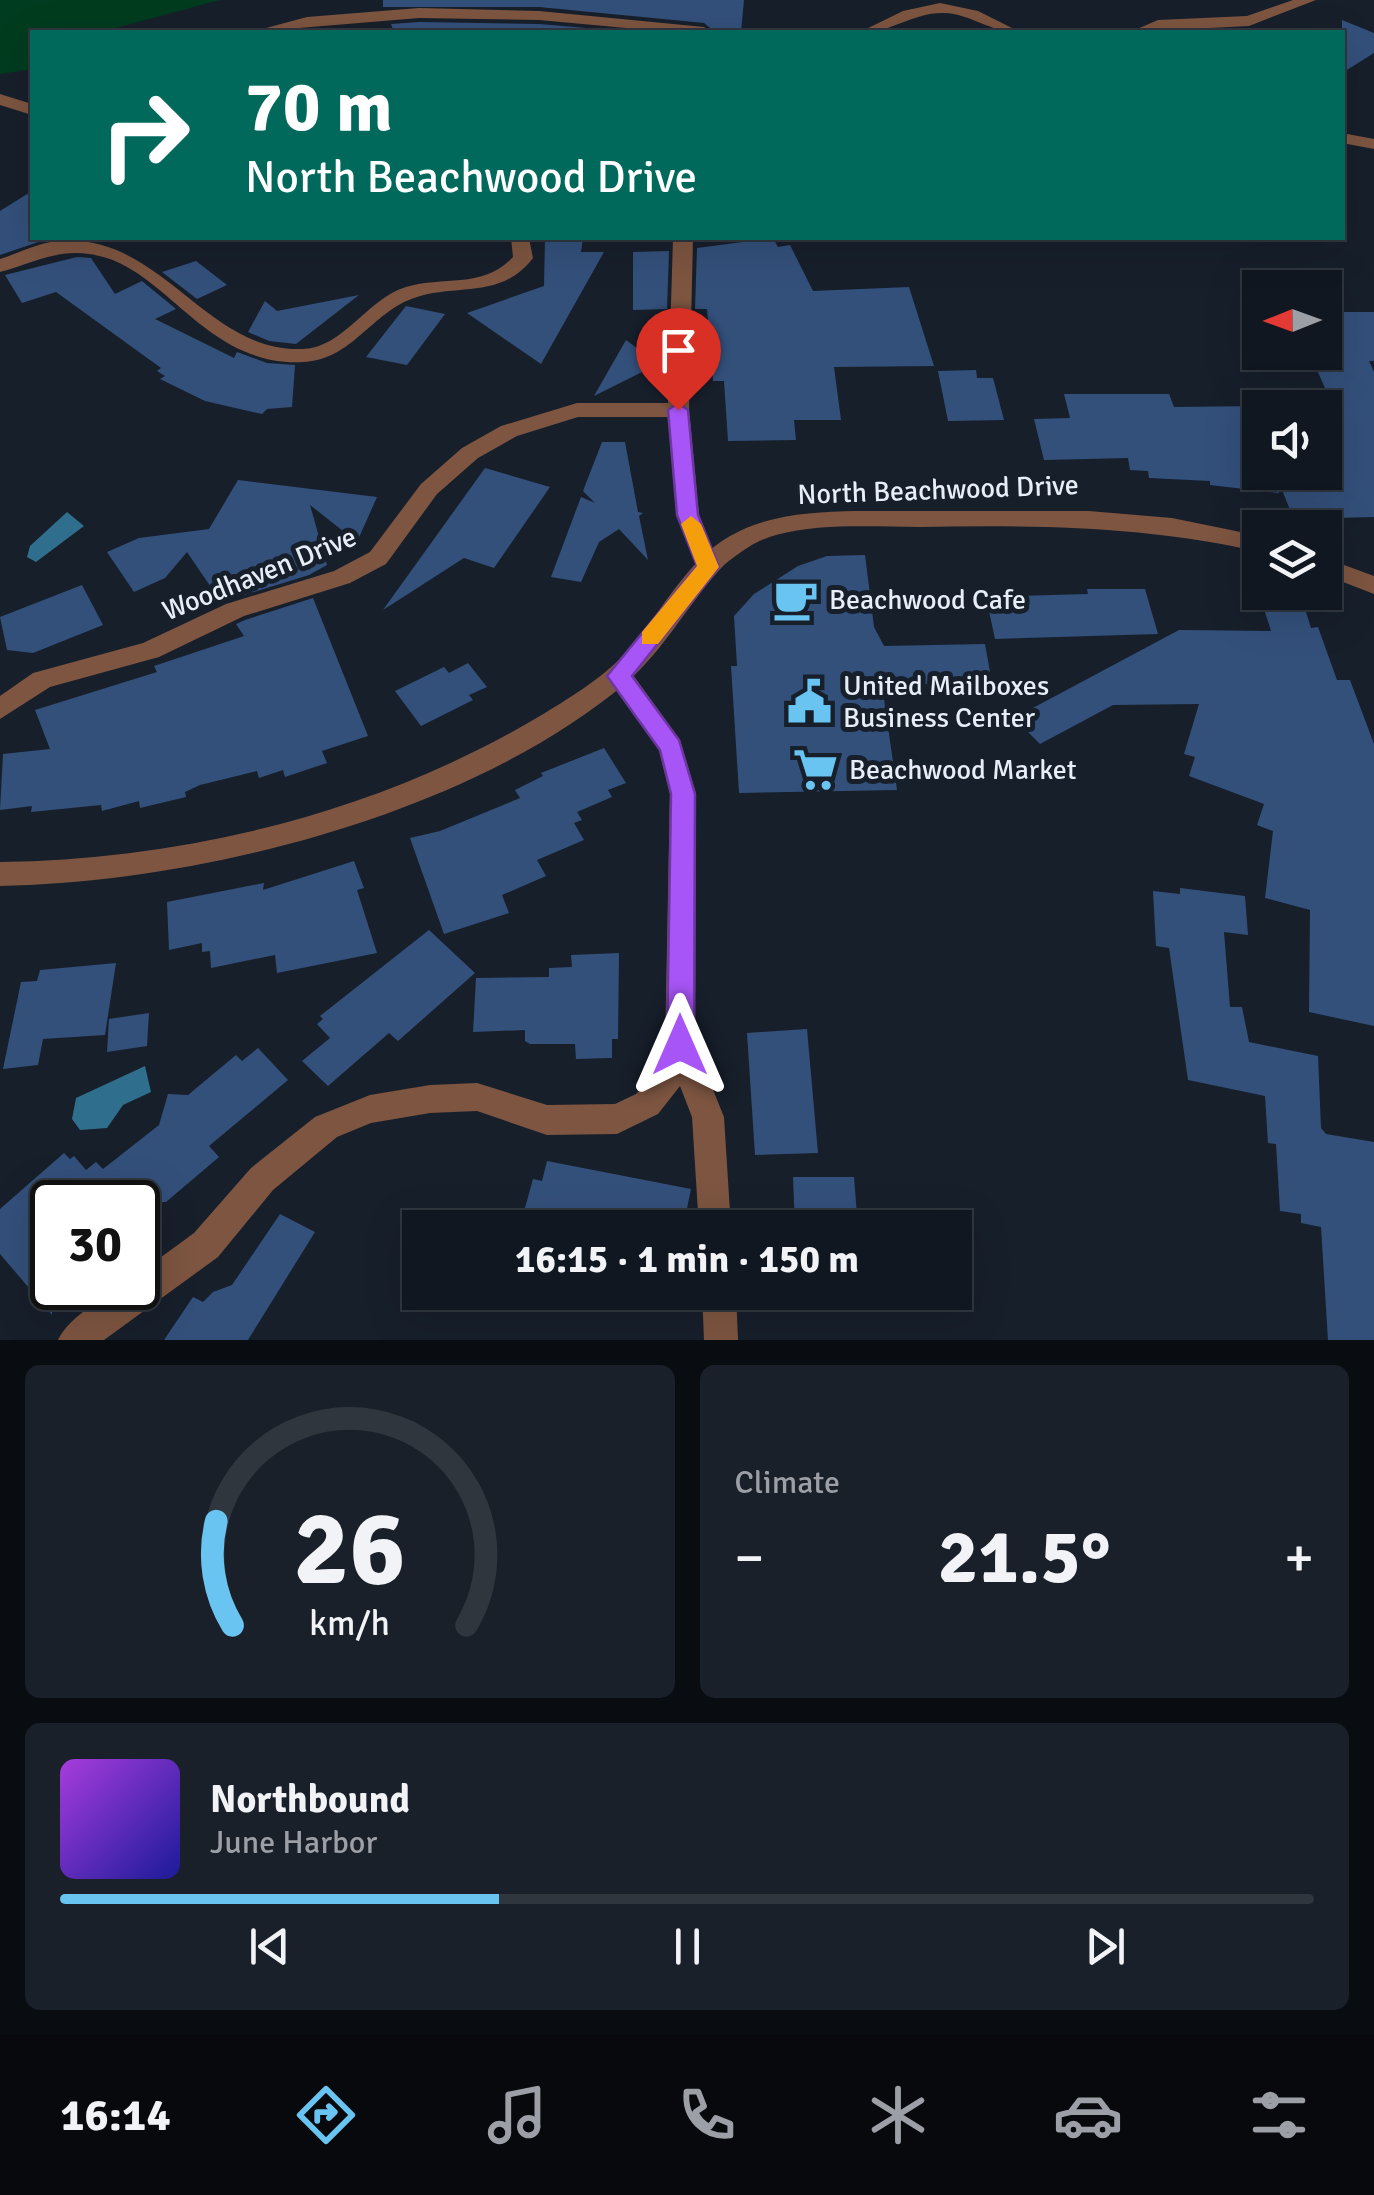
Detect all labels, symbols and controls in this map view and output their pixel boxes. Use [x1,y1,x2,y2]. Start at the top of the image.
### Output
text: 70 m [245,64,393,150]
icon: right [80,70,210,200]
text: North Beachwood Drive [245,150,697,205]
north arrow [1242,270,1342,370]
map controls [1242,270,1342,610]
pin [636,308,721,411]
icon: arrive [651,323,706,378]
button: sound [1242,390,1342,490]
street label: North Beachwood Drive [797,468,1079,512]
button: layers [1242,510,1342,610]
street label: Woodhaven Drive [157,520,361,628]
cafe icon: Beachwood Cafe [772,575,820,623]
place label: Beachwood Cafe [829,583,1026,617]
place label: United Mailboxes Business Center [843,669,1049,735]
public building icon: United Mailboxes Business Center [786,677,834,725]
supermarket icon: Beachwood Market [792,745,840,793]
place label: Beachwood Market [849,753,1077,787]
position arrow [628,993,732,1097]
speed limit sign: 30 [30,1180,160,1310]
text: 16:15 · 1 min · 150 m [515,1236,859,1283]
text: Climate [735,1463,840,1502]
text: 26 [294,1485,406,1613]
text: 21.5° [938,1511,1111,1604]
text: − [735,1524,764,1592]
text: + [1284,1524,1314,1592]
text: km/h [309,1601,390,1645]
text: Northbound [210,1776,410,1823]
text: June Harbor [210,1823,377,1862]
icon: previous [242,1919,297,1974]
icon: pause [660,1919,715,1974]
icon: next [1078,1919,1133,1974]
icon: directions [291,2080,361,2150]
icon: music [482,2080,552,2150]
icon: phone [672,2080,742,2150]
icon: climate [863,2080,933,2150]
icon: car [1053,2080,1123,2150]
icon: filters [1244,2080,1314,2150]
text: 16:14 [60,2088,171,2143]

